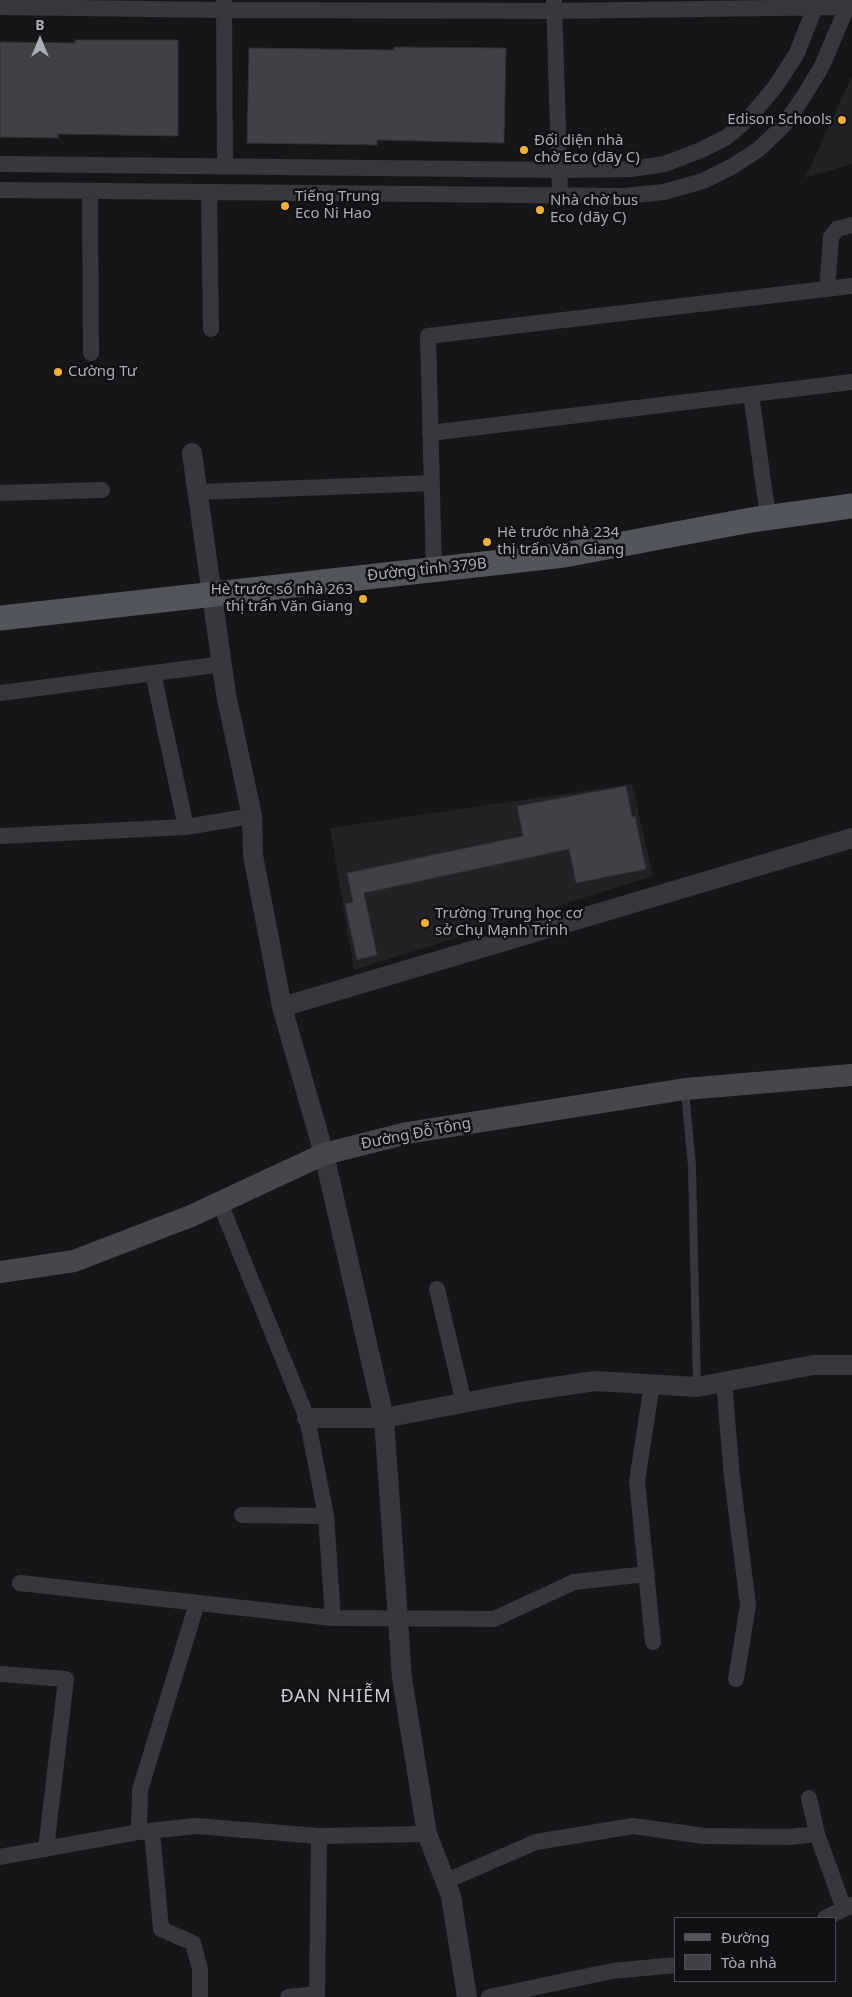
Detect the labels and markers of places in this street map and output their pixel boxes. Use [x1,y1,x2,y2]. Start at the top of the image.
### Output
place label: Edison Schools [727,111,832,129]
marker: Edison Schools [836,114,848,126]
place label: Đối diện nhà chờ Eco (dãy C) [534,132,640,167]
marker: Đối diện nhà chờ Eco (dãy C) [518,144,530,156]
place label: Tiếng Trung Eco Ni Hao [295,188,380,223]
place label: Nhà chờ bus Eco (dãy C) [550,192,638,227]
marker: Tiếng Trung Eco Ni Hao [279,200,291,212]
marker: Nhà chờ bus Eco (dãy C) [534,204,546,216]
place label: Cường Tư [68,363,137,381]
marker: Cường Tư [52,366,64,378]
place label: Hè trước nhà 234 thị trấn Văn Giang [497,524,624,559]
marker: Hè trước nhà 234 thị trấn Văn Giang [481,536,493,548]
place label: Hè trước số nhà 263 thị trấn Văn Giang [211,581,353,616]
marker: Hè trước số nhà 263 thị trấn Văn Giang [357,593,369,605]
place label: Trường Trung học cơ sở Chụ Mạnh Trinh [435,905,582,940]
marker: Trường Trung học cơ sở Chụ Mạnh Trinh [419,917,431,929]

